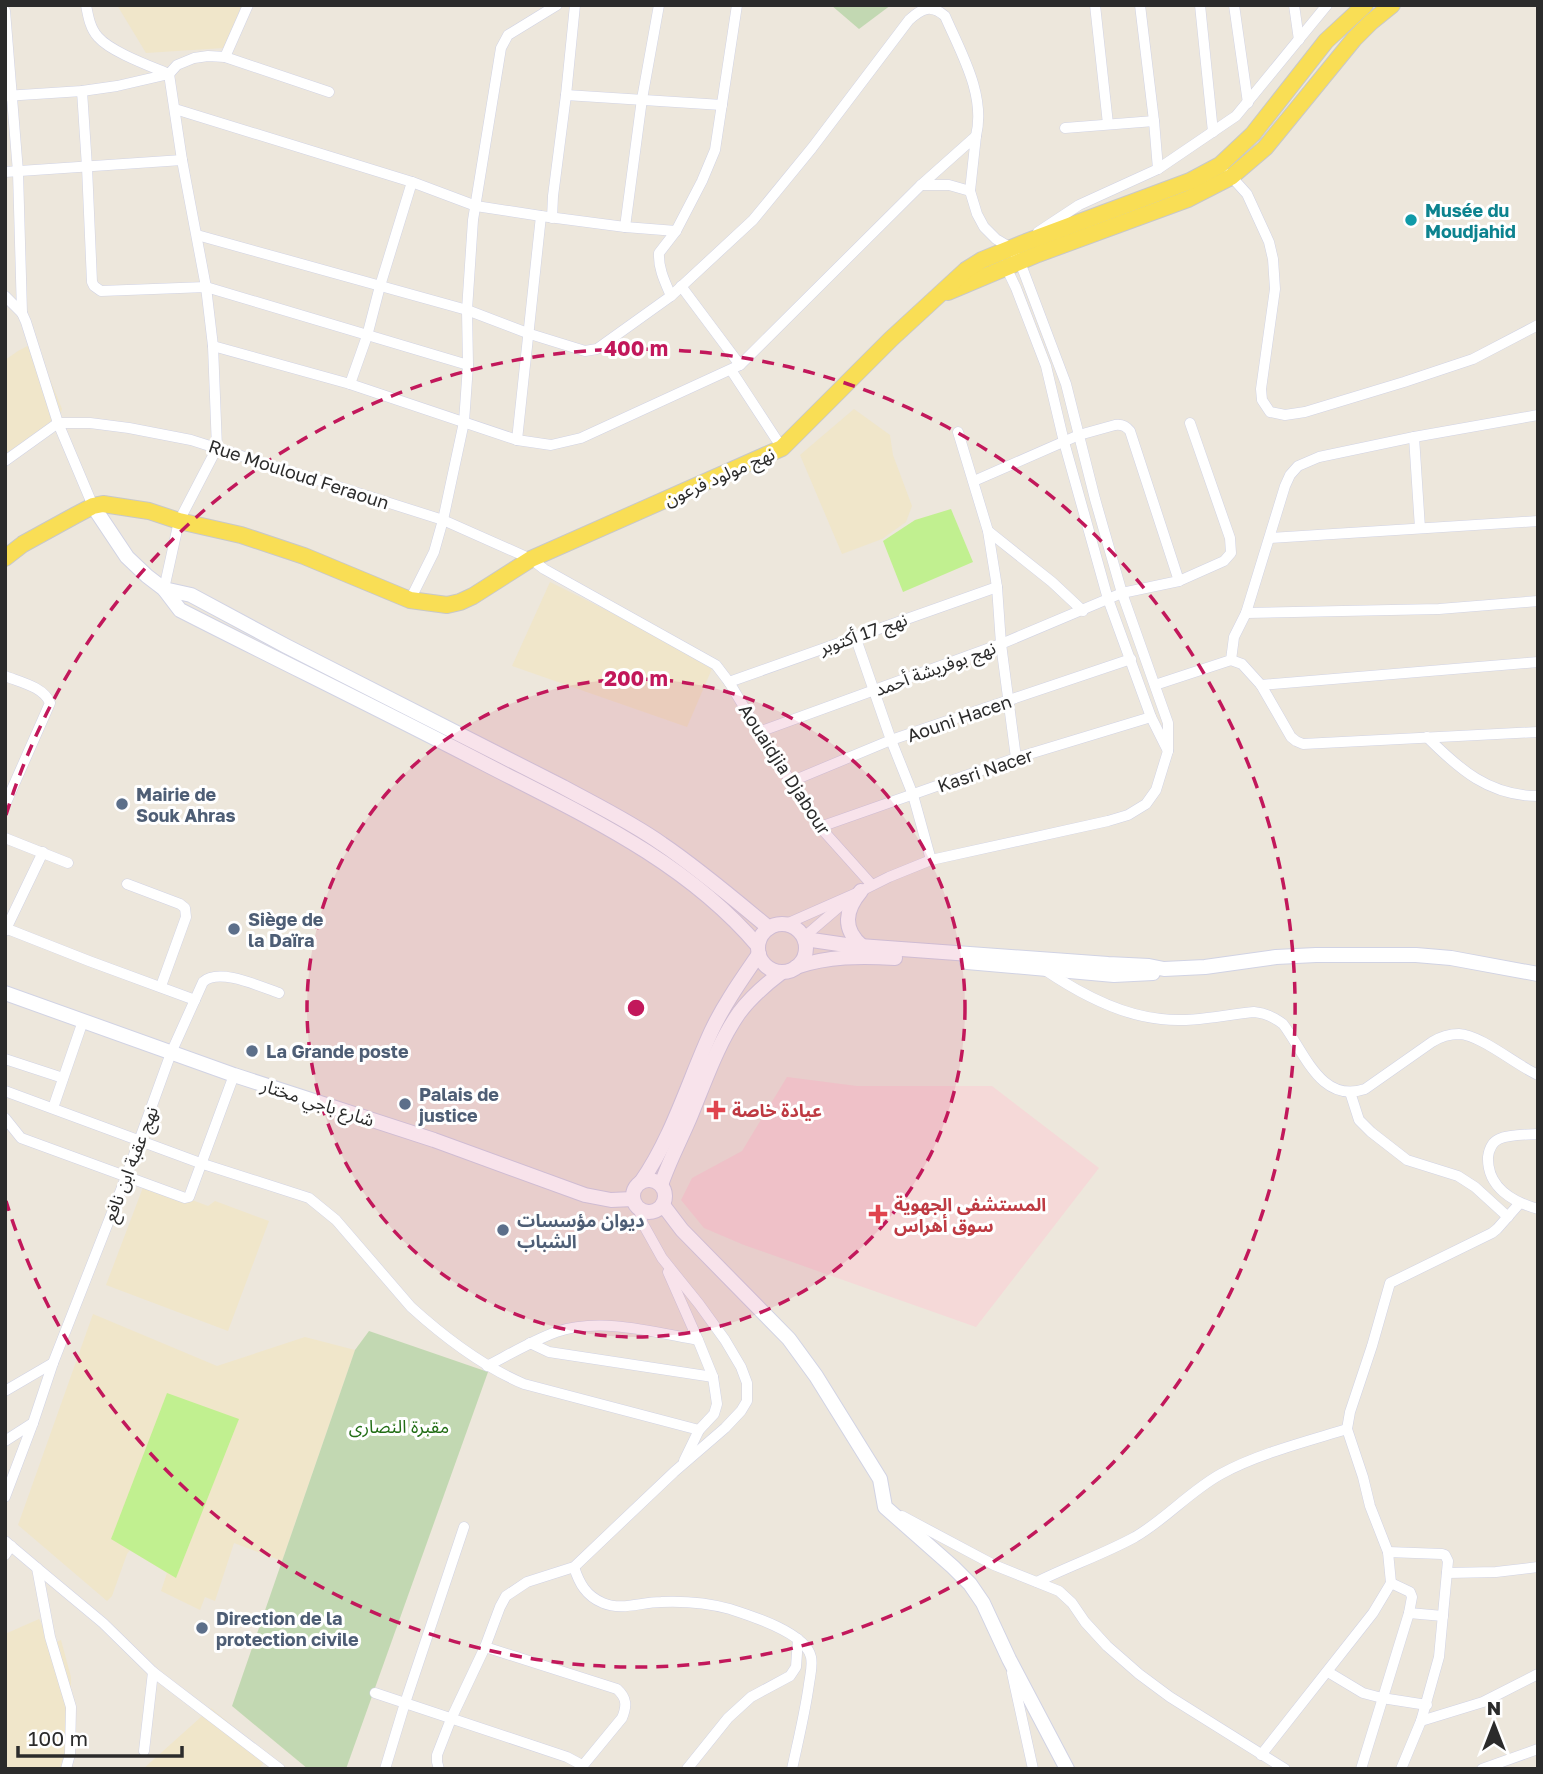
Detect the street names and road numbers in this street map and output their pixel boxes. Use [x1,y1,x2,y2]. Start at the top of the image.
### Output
street label: Rue Mouloud Feraoun [206,434,392,514]
street label: نهج مولود فرعون [660,442,779,513]
street label: نهج 17 أكتوبر [815,608,911,662]
street label: نهج بوفريشة أحمد [872,636,999,703]
street label: Aouni Hacen [904,690,1014,746]
street label: Aouaidjia Djabour [735,700,835,838]
street label: Kasri Nacer [934,743,1036,797]
street label: شارع باجي مختار [257,1073,377,1134]
street label: نهج عقبة ابن نافع [98,1103,166,1226]

